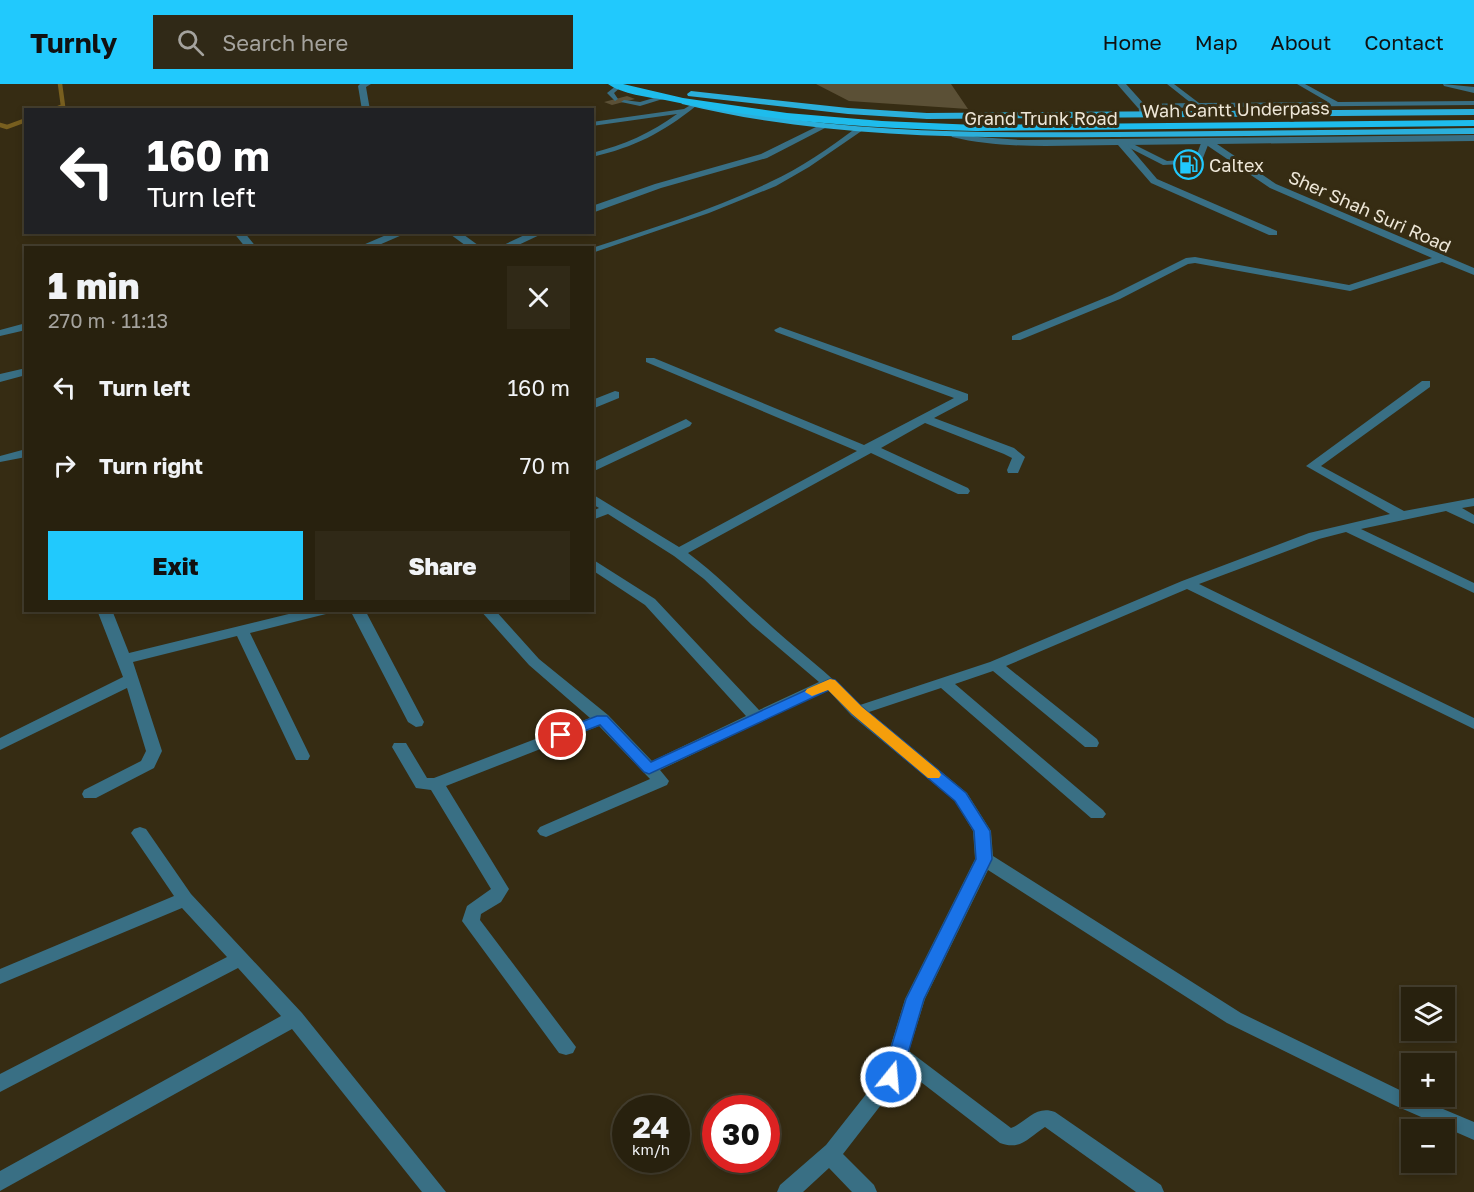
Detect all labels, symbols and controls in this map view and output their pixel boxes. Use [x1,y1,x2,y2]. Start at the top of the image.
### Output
search box [153,15,573,69]
text: Turnly [30,26,117,59]
icon: search [174,26,207,59]
text: Search here [222,29,348,56]
text: Home [1102,29,1162,55]
text: Map [1195,29,1238,55]
text: About [1271,29,1331,55]
text: Contact [1364,29,1444,55]
street label: Wah Cantt Underpass [1142,96,1330,122]
street label: Grand Trunk Road [964,107,1118,129]
text: 160 m [147,130,270,180]
icon: left [48,132,126,210]
fuel station icon: Caltex [1172,149,1204,181]
place label: Caltex [1209,154,1264,176]
street label: Sher Shah Suri Road [1285,165,1455,257]
text: Turn left [147,181,256,213]
text: 1 min [48,264,139,307]
button: close [507,266,570,329]
text: 270 m · 11:13 [48,308,168,332]
icon: left [48,371,81,404]
text: Turn left [99,374,190,401]
text: 160 m [507,374,570,401]
icon: right [48,449,81,482]
text: Turn right [99,452,203,479]
text: 70 m [520,452,570,479]
button: Exit [48,531,303,600]
button: Share [315,531,570,600]
pin [535,709,586,760]
icon: arrive [544,718,577,751]
map controls [1401,987,1455,1173]
button: layers [1401,987,1455,1041]
position arrow [859,1045,923,1109]
button: + [1401,1053,1455,1107]
speed limit sign: 30 [702,1095,780,1173]
text: 24 [632,1109,670,1145]
button: − [1401,1119,1455,1173]
text: km/h [632,1140,670,1158]

